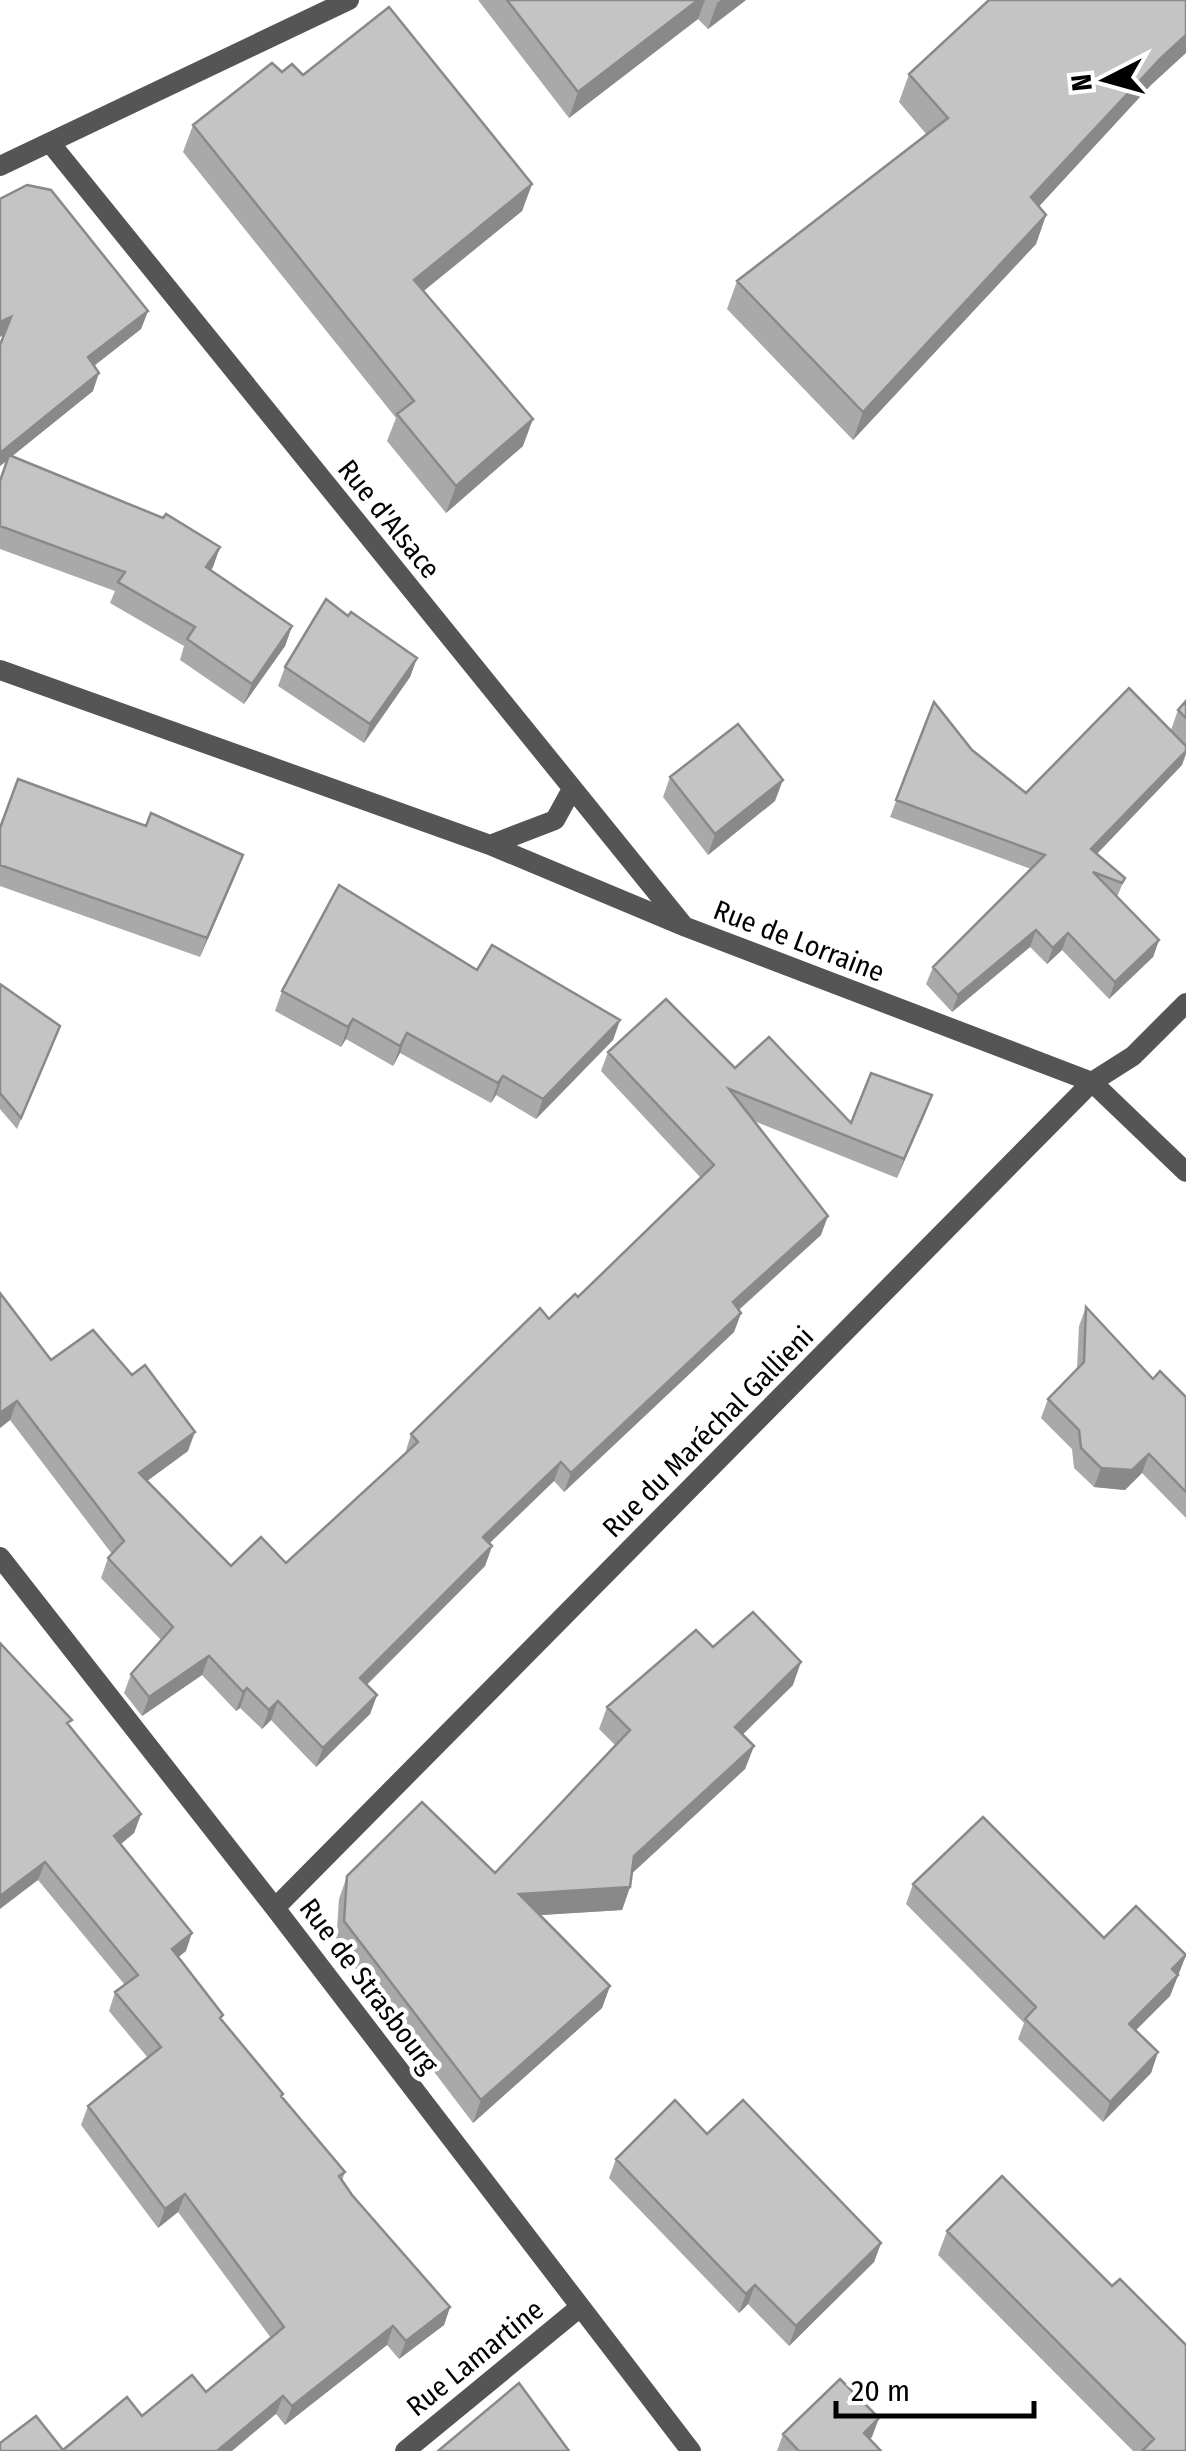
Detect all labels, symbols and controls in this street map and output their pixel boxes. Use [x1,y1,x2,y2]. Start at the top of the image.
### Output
north arrow [1056,30,1156,130]
text: N [1064,72,1099,93]
street label: Rue d'Alsace [331,453,447,585]
street label: Rue de Lorraine [709,893,889,989]
street label: Rue du Maréchal Gallieni [596,1320,820,1544]
street label: Rue de Strasbourg [293,1892,446,2080]
street label: Rue Lamartine [400,2293,550,2423]
scale bar [836,2356,1034,2418]
text: 20 m [851,2373,910,2409]

